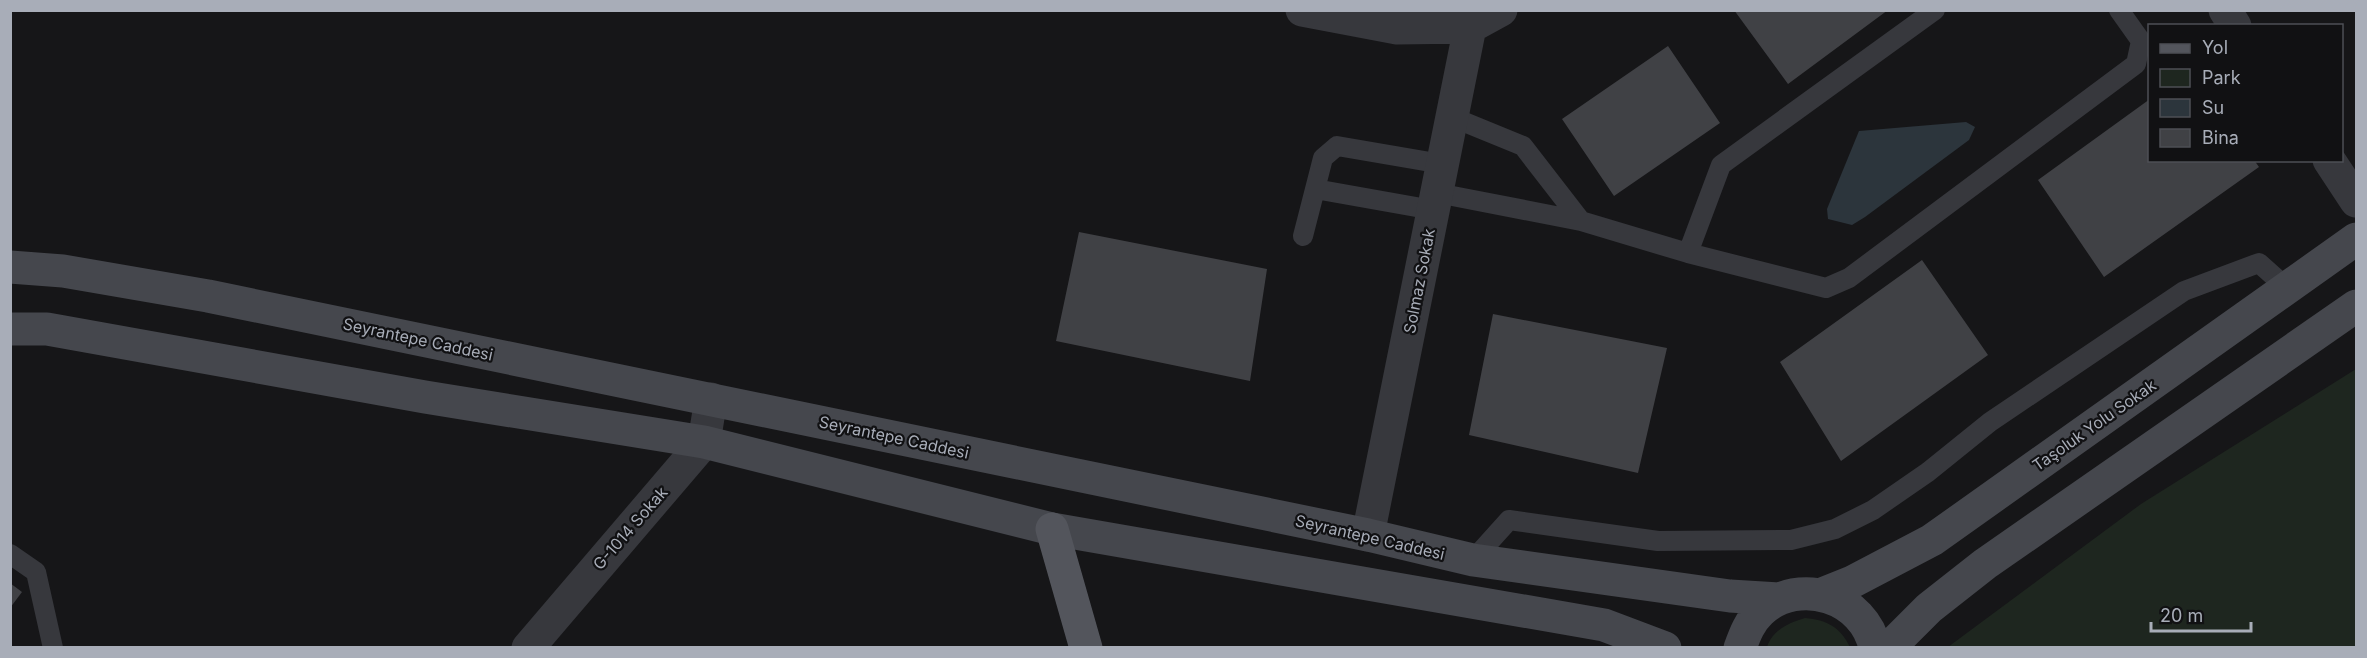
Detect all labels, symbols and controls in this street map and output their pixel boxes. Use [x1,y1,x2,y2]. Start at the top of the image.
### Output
legend [2148,24,2343,162]
text: Yol [2202,37,2228,58]
text: Park [2202,67,2241,88]
text: Su [2202,97,2224,118]
text: Bina [2202,127,2239,148]
street label: Solmaz Sokak [1399,227,1439,335]
street label: Seyrantepe Caddesi [341,313,495,365]
street label: Taşoluk Yolu Sokak [2028,375,2160,475]
street label: Seyrantepe Caddesi [817,411,971,463]
street label: G-1014 Sokak [588,482,672,574]
street label: Seyrantepe Caddesi [1293,510,1447,564]
scale bar [2151,595,2252,633]
text: 20 m [2160,605,2203,626]

